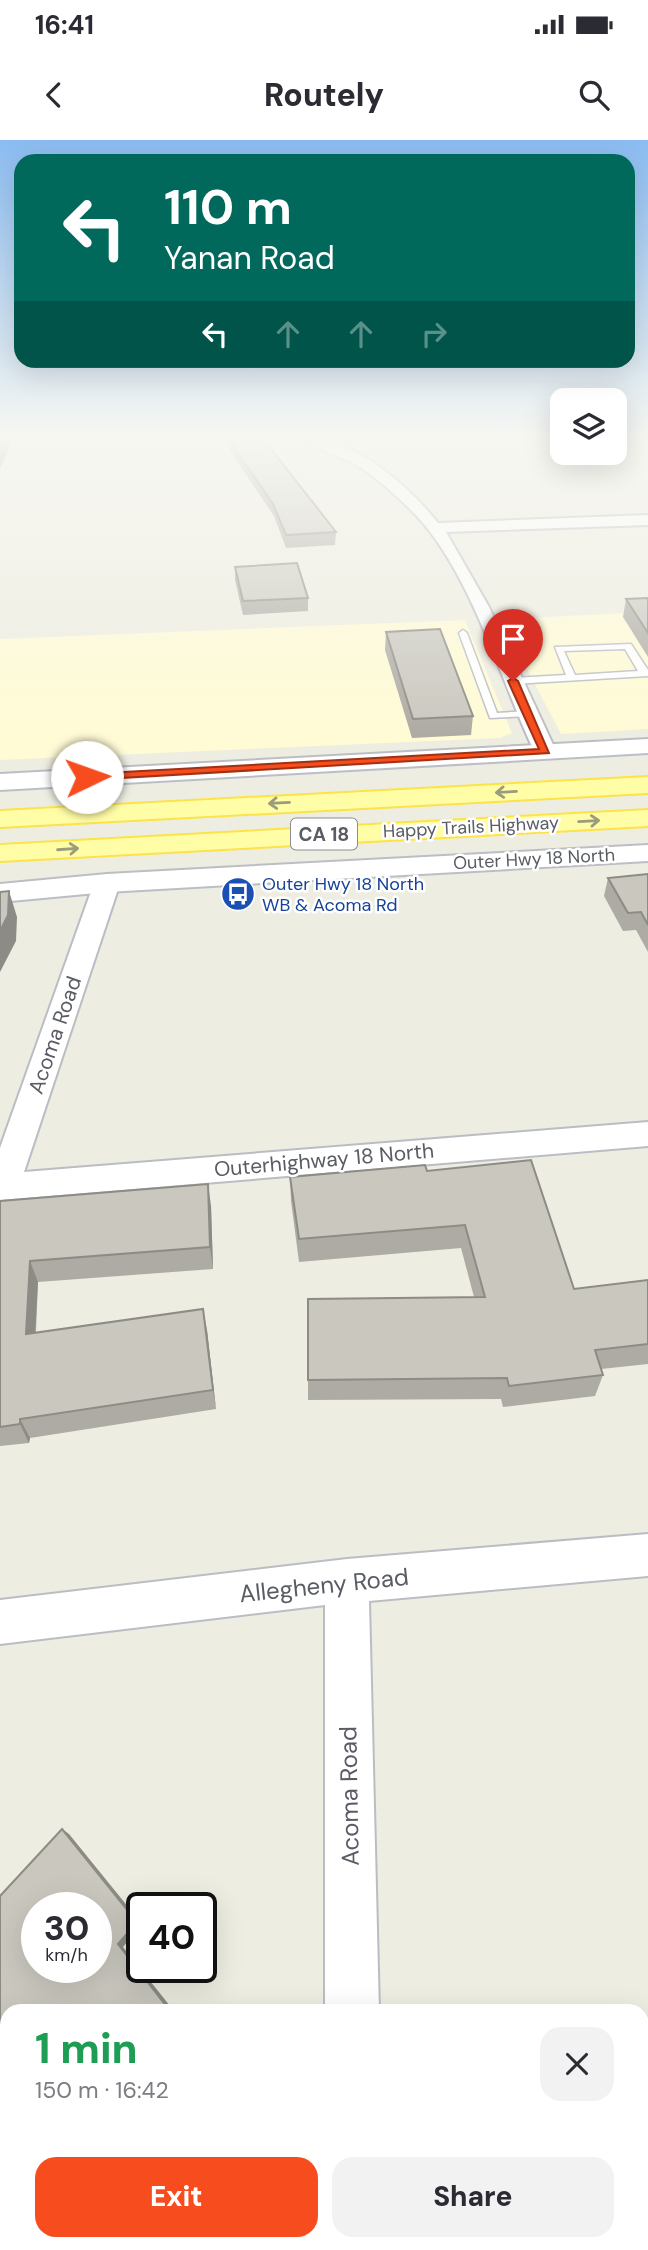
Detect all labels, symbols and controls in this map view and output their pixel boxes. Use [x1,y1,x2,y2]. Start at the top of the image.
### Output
text: 16:41 [35,8,94,42]
text: Routely [264,74,384,116]
icon: back [35,76,73,114]
icon: search [575,76,613,114]
text: 110 m [164,175,292,239]
icon: left [49,182,140,273]
text: Yanan Road [164,237,335,279]
icon: left [196,315,234,353]
icon: ahead [269,315,307,353]
icon: ahead [342,315,380,353]
icon: right [415,315,453,353]
map controls [550,388,627,465]
button: layers [550,388,627,465]
pin [483,609,543,681]
icon: arrive [494,620,532,658]
position arrow [50,740,124,814]
one-way arrow [495,785,518,798]
one-way arrow [268,797,291,810]
street label: Happy Trails Highway [382,810,560,844]
one-way arrow [577,814,600,827]
road number: CA 18 [291,818,357,849]
one-way arrow [56,842,79,855]
street label: Outer Hwy 18 North [452,843,616,875]
place label: Outer Hwy 18 North WB & Acoma Rd [262,872,424,917]
bus stop icon: Outer Hwy 18 North WB & Acoma Rd [219,875,257,913]
street label: Acoma Road [22,973,88,1097]
street label: Outerhighway 18 North [213,1136,435,1184]
street label: Allegheny Road [238,1561,410,1609]
street label: Acoma Road [332,1726,366,1866]
speed limit sign: 40 [126,1892,217,1983]
text: 30 [44,1905,89,1951]
text: km/h [45,1943,88,1967]
text: 1 min [35,2021,138,2076]
button: close [540,2027,614,2101]
text: 150 m · 16:42 [35,2075,169,2105]
button: Exit [35,2157,318,2237]
button: Share [332,2157,614,2237]

